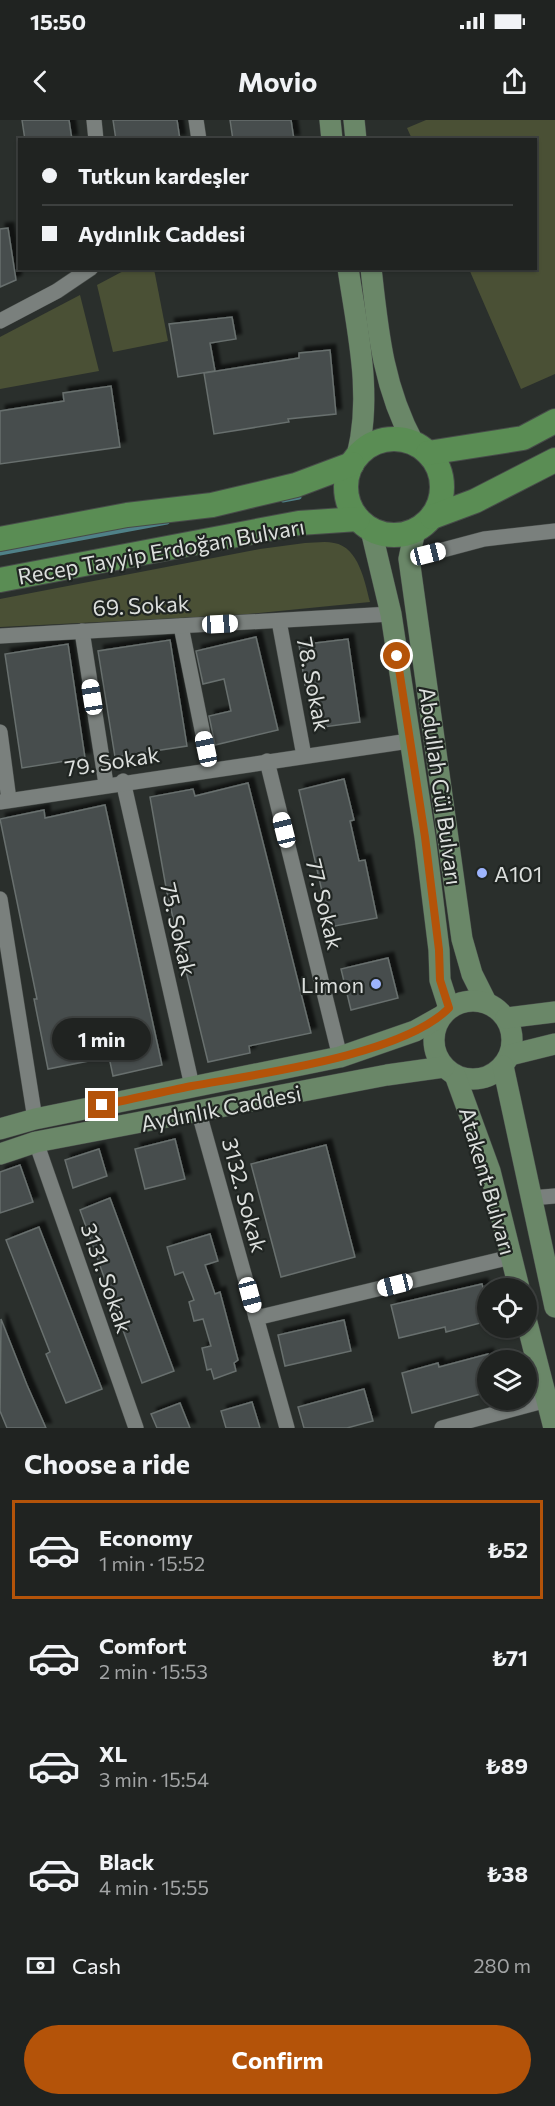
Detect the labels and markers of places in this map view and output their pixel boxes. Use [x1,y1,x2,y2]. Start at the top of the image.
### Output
place label: A101 [494,860,542,887]
marker: A101 [475,866,489,880]
place label: Limon [301,971,364,998]
marker: Limon [369,977,383,991]

